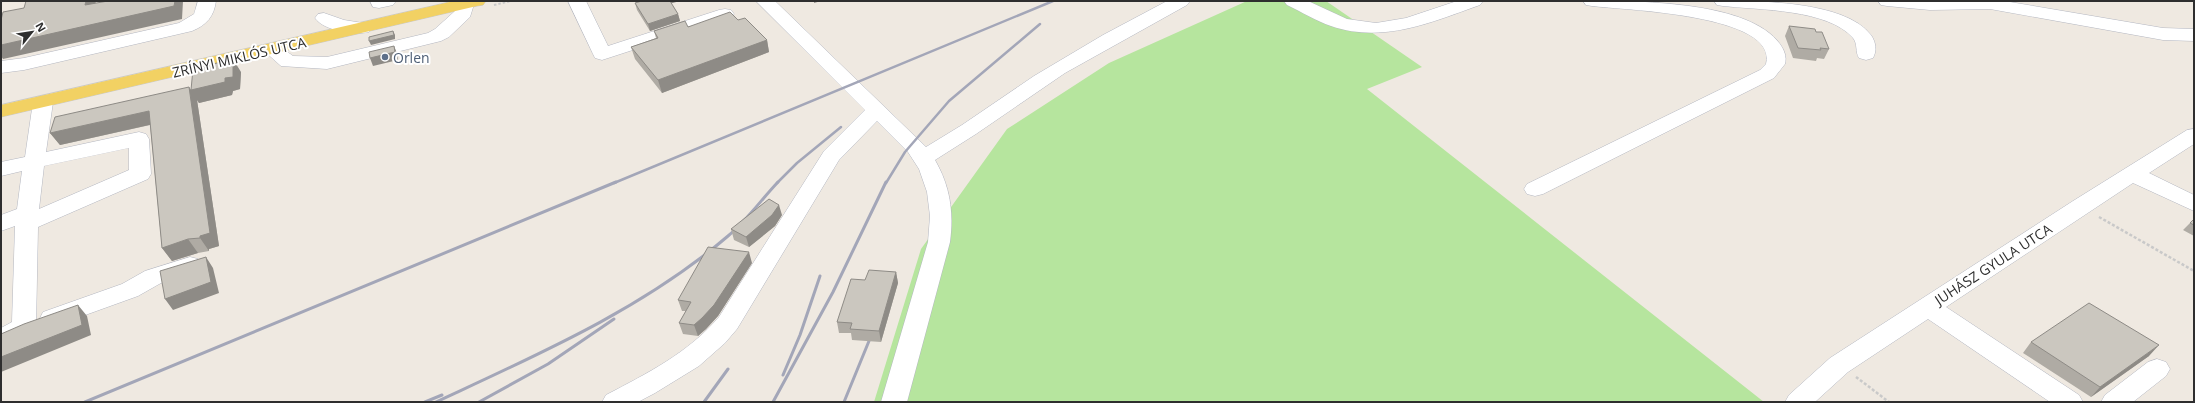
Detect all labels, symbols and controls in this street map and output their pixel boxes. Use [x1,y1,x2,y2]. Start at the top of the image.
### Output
north arrow [12,12,52,52]
text: N [32,19,50,34]
street label: ZRÍNYI MIKLÓS UTCA [170,32,308,82]
place label: Orlen [393,48,430,67]
marker: Orlen [380,52,390,62]
street label: JUHÁSZ GYULA UTCA [1929,219,2055,310]

